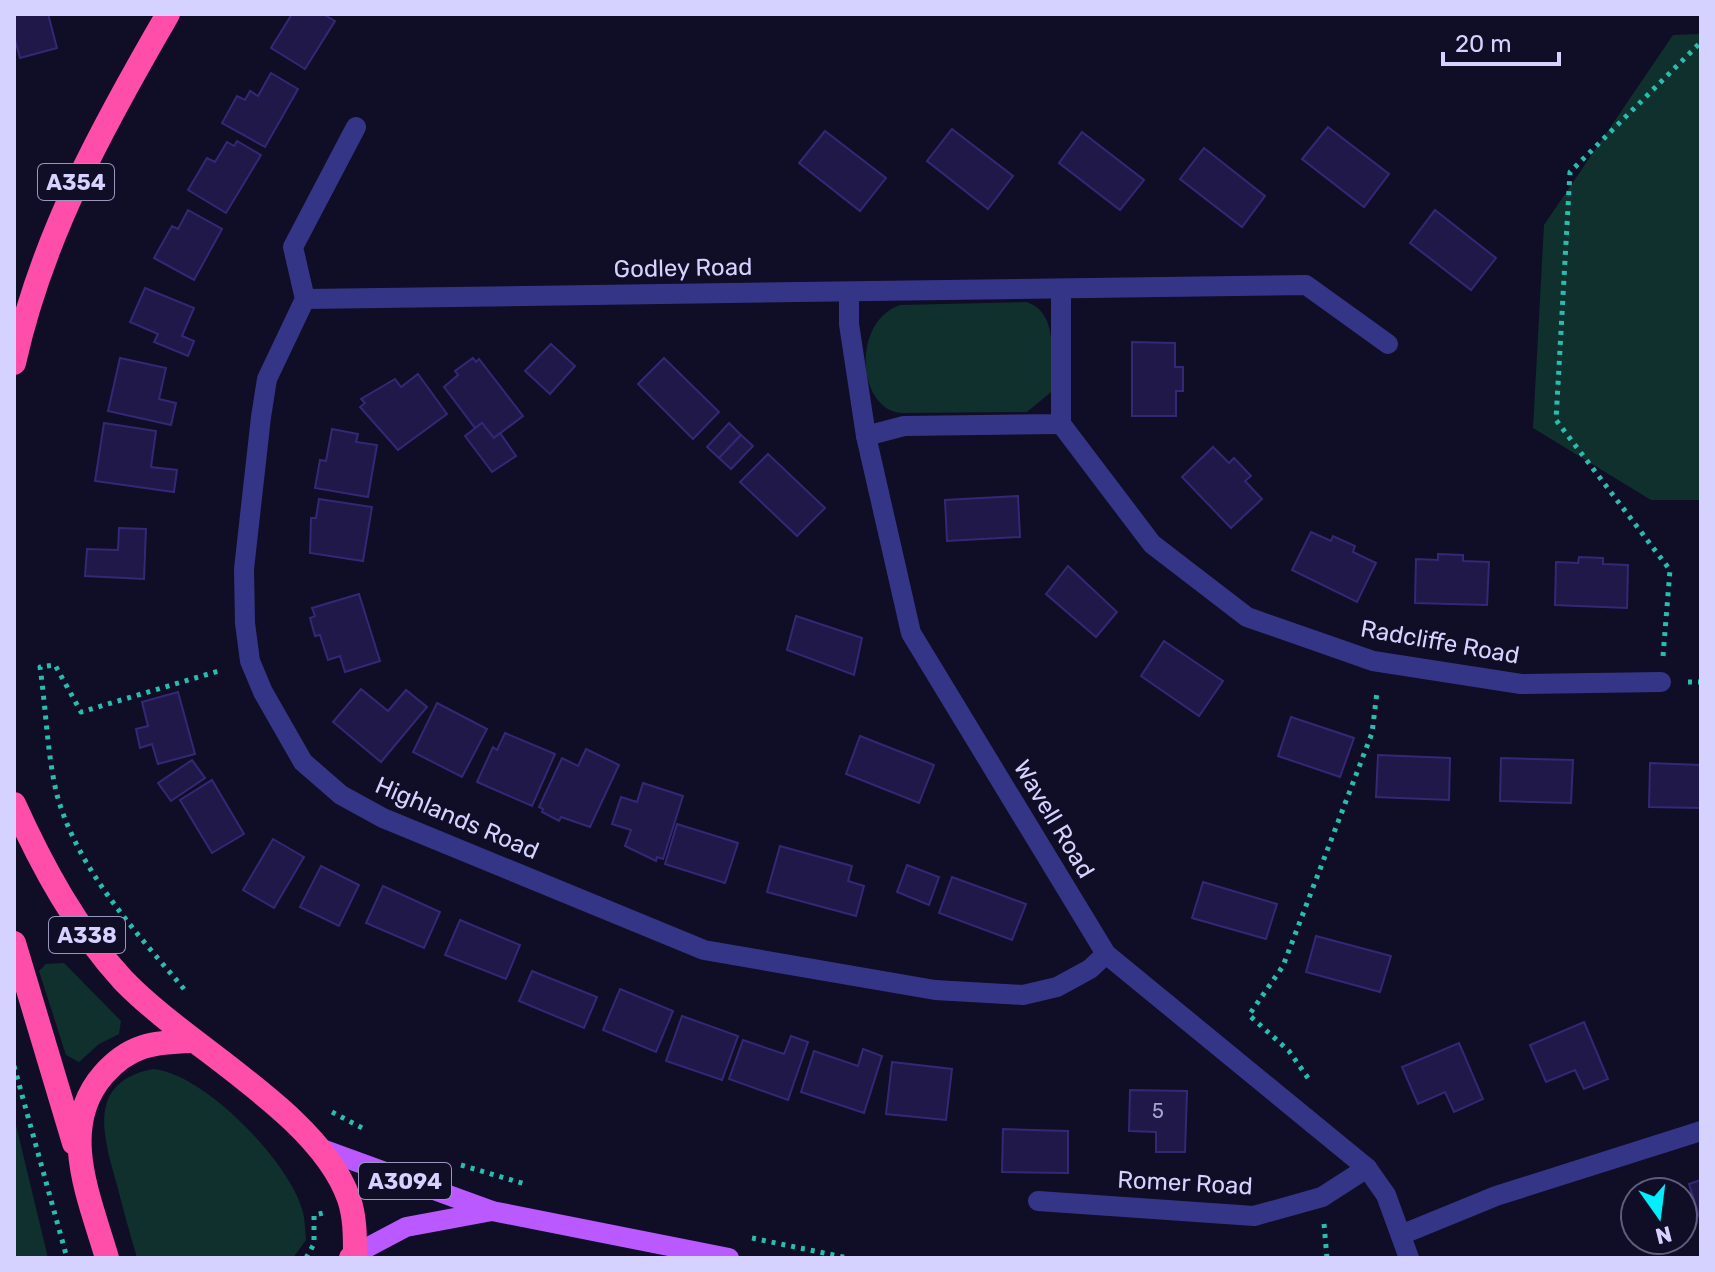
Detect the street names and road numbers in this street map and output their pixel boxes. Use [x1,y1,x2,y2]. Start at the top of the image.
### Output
road number: A354 [38,164,114,200]
street label: Godley Road [613,253,753,283]
street label: Radcliffe Road [1358,614,1522,670]
street label: Wavell Road [1008,755,1100,883]
street label: Highlands Road [371,771,543,865]
road number: A338 [49,917,125,953]
road number: A3094 [359,1163,451,1199]
street label: Romer Road [1117,1165,1253,1201]

